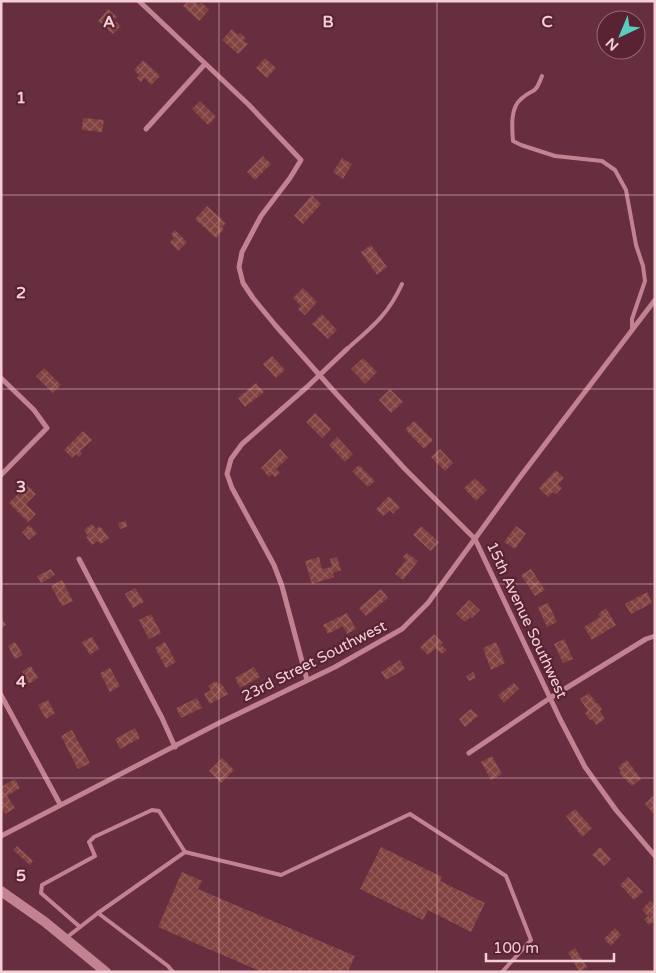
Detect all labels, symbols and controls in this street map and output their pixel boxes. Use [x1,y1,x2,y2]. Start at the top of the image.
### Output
north arrow [596,10,646,60]
text: A [103,12,115,32]
text: B [322,12,334,32]
text: C [541,12,553,32]
text: N [602,34,622,54]
text: 1 [16,88,26,108]
text: 2 [16,283,26,303]
text: 3 [16,477,26,497]
street label: 15th Avenue Southwest [483,539,571,701]
street label: 23rd Street Southwest [239,617,390,705]
text: 4 [16,672,26,692]
text: 5 [16,866,26,886]
scale bar [486,930,614,962]
text: 100 m [493,939,539,957]

